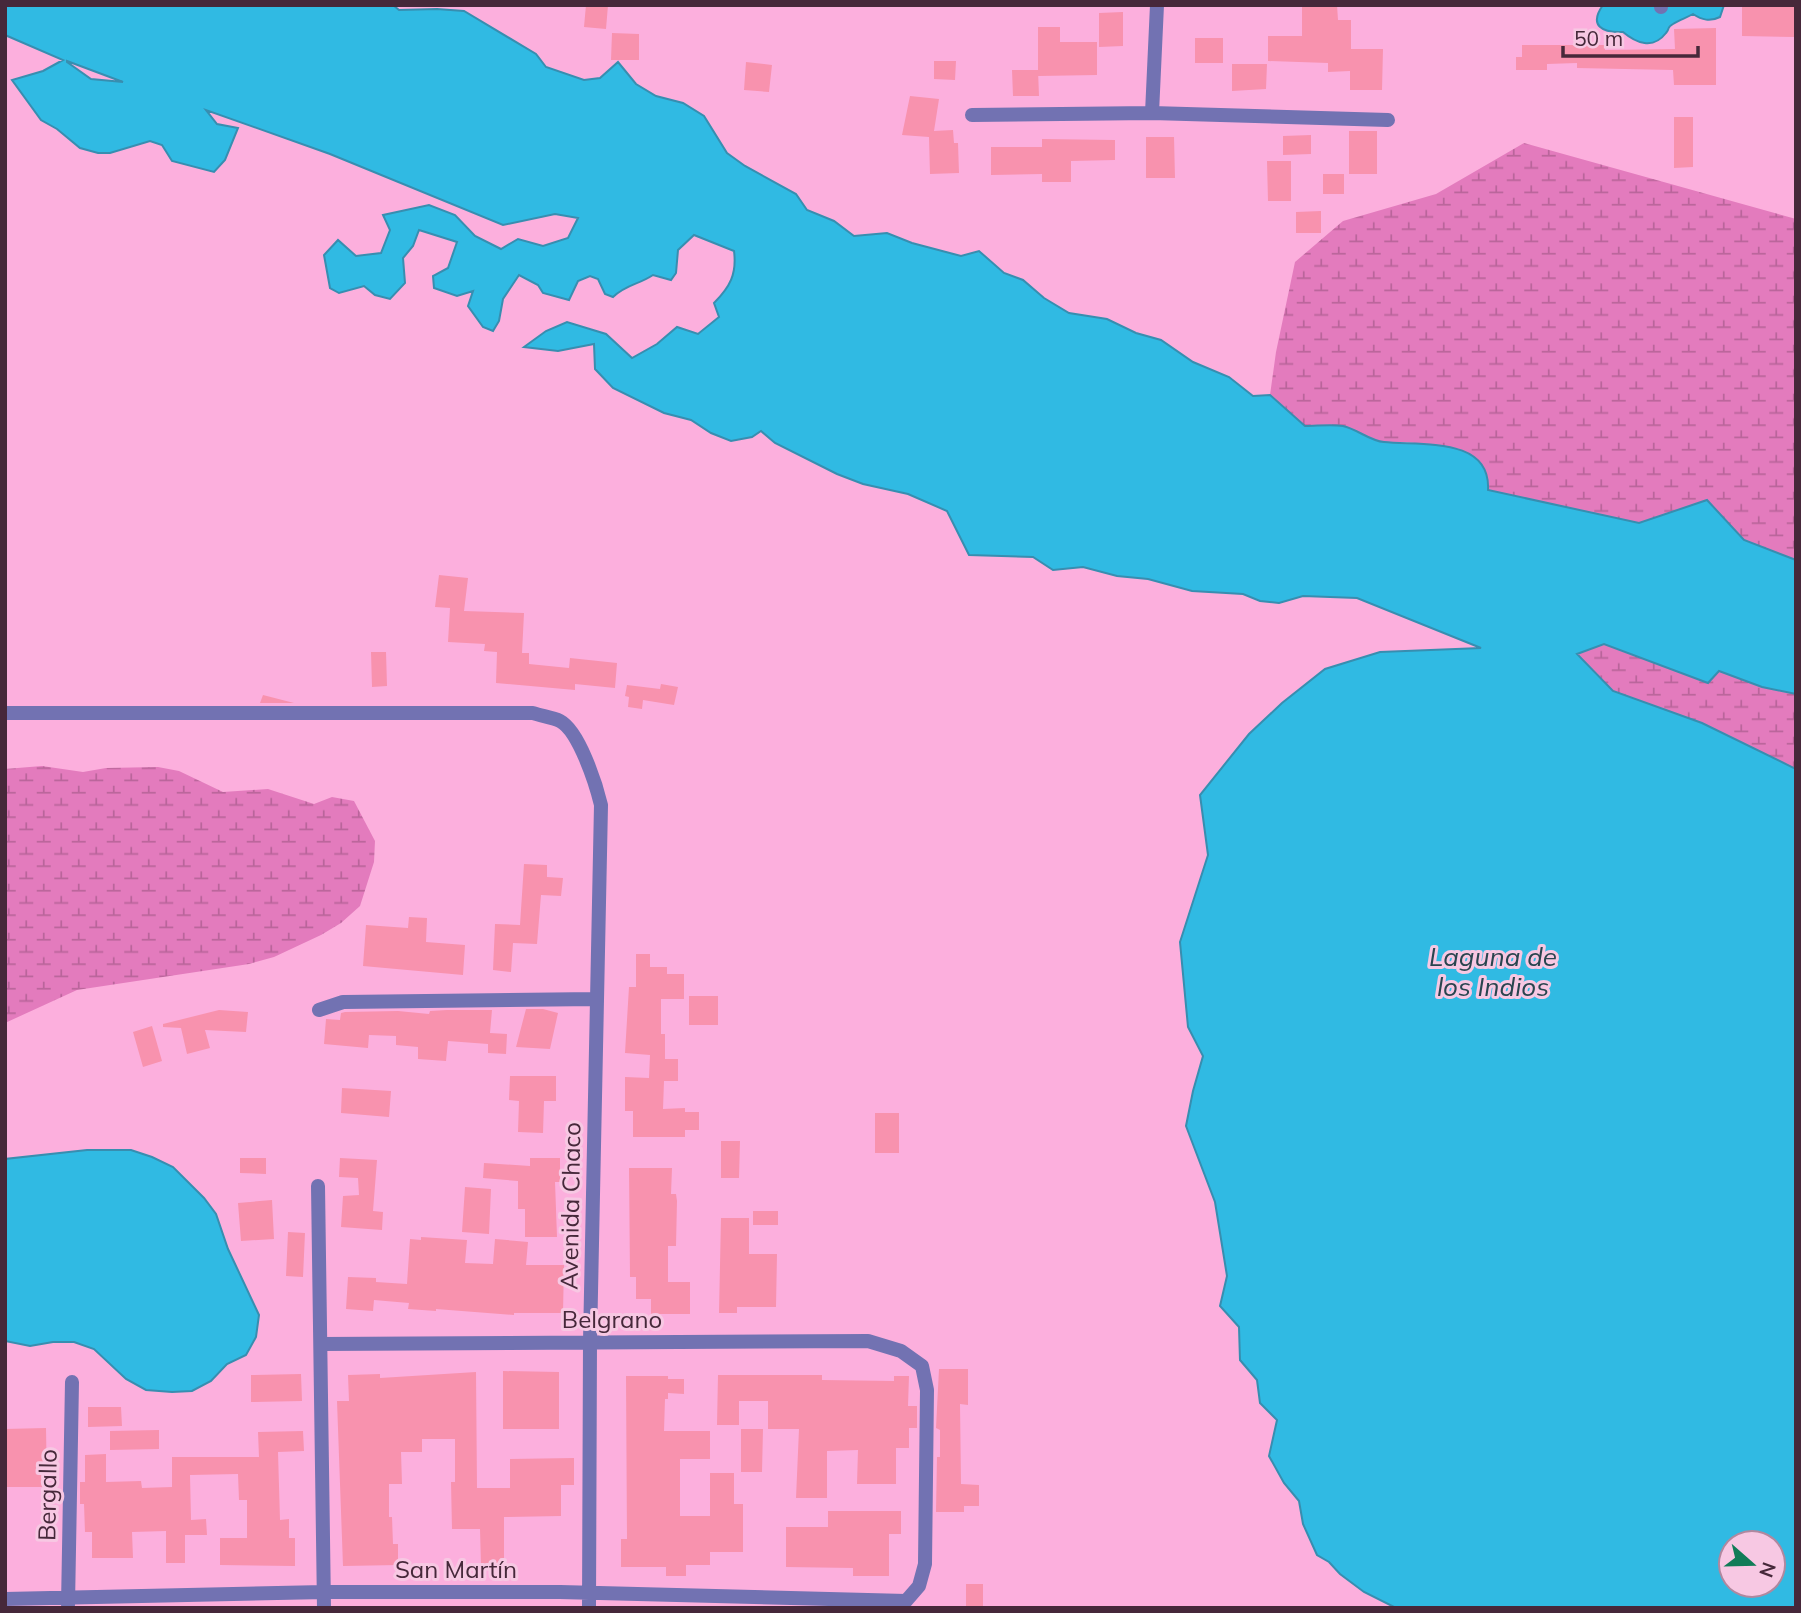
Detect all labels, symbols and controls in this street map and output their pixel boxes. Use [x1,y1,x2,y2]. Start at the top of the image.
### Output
scale bar [1563,14,1698,58]
text: 50 m [1574,25,1623,51]
water label: Laguna de los Indios [1429,940,1557,1003]
street label: Avenida Chaco [554,1122,586,1290]
street label: Belgrano [562,1304,662,1334]
street label: Bergallo [31,1449,63,1541]
north arrow [1717,1529,1787,1599]
street label: San Martín [395,1554,517,1584]
text: N [1754,1559,1782,1581]

